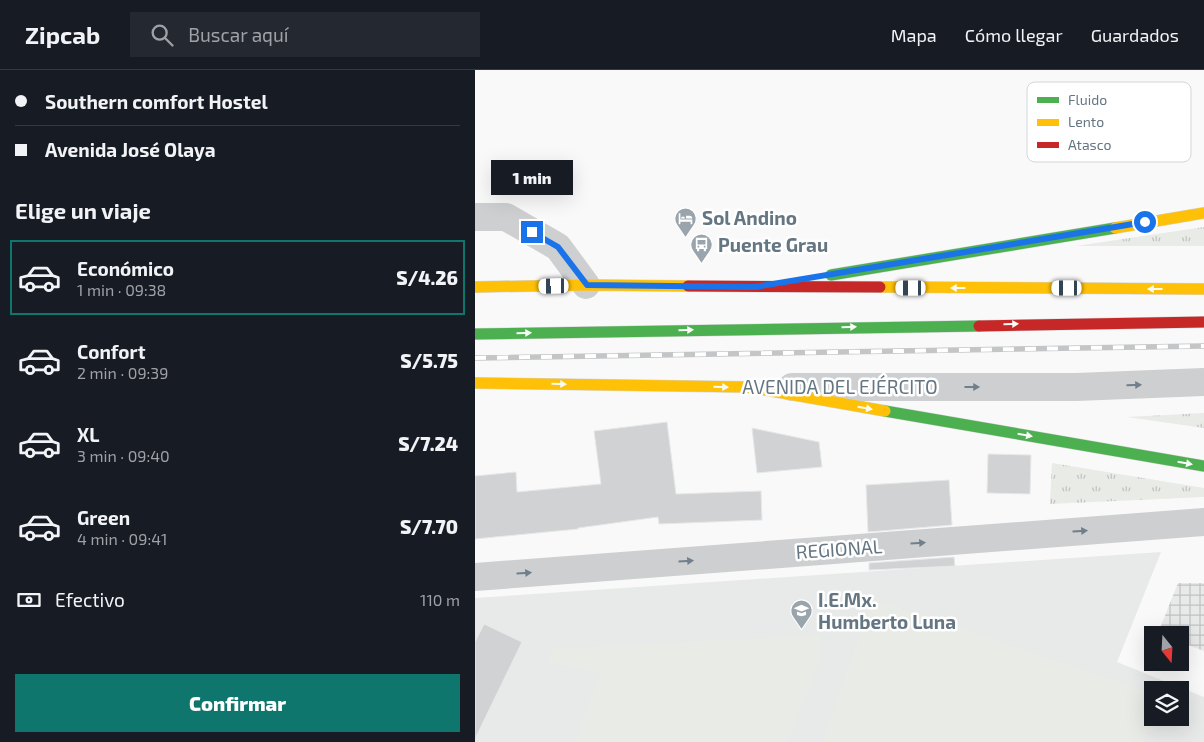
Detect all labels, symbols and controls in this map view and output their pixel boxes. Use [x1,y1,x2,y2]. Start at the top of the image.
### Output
search box [130,12,480,57]
text: Zipcab [25,20,100,49]
icon: search [148,21,176,49]
text: Buscar aquí [188,23,289,46]
text: Mapa [891,24,937,46]
text: Cómo llegar [965,24,1063,46]
text: Guardados [1091,24,1179,46]
legend [1027,82,1191,162]
text: Southern comfort Hostel [45,90,268,113]
text: Fluido [1068,91,1107,108]
text: Lento [1068,113,1104,130]
text: Atasco [1068,136,1111,153]
text: Avenida José Olaya [45,138,216,161]
callout: 1 min [491,160,573,194]
text: 1 min [512,168,552,187]
text: Elige un viaje [15,197,151,223]
hotel icon: Sol Andino [674,206,698,237]
place label: Sol Andino [702,206,797,229]
route start [1134,211,1156,233]
route end [521,221,543,243]
bus stop icon: Puente Grau [690,233,714,264]
place label: Puente Grau [718,233,828,256]
icon: car [17,255,62,300]
text: Económico [77,257,174,280]
text: S/4.26 [396,266,458,289]
car [538,278,569,294]
text: 1 min · 09:38 [77,280,166,299]
car [896,281,926,296]
car [1052,281,1082,296]
one-way arrow [950,284,966,292]
one-way arrow [1147,285,1163,293]
one-way arrow [1003,320,1019,328]
one-way arrow [841,323,857,331]
one-way arrow [678,326,694,334]
one-way arrow [516,329,532,337]
icon: car [17,338,62,383]
text: Confort [77,340,145,363]
text: S/5.75 [400,349,458,372]
text: 2 min · 09:39 [77,363,168,382]
street label: AVENIDA DEL EJÉRCITO [742,375,938,398]
one-way arrow [551,380,567,388]
one-way arrow [1126,380,1142,388]
one-way arrow [713,383,729,391]
one-way arrow [964,383,980,391]
one-way arrow [857,404,873,412]
icon: car [17,421,62,466]
text: XL [77,423,99,446]
text: S/7.24 [398,432,458,455]
one-way arrow [1017,432,1033,440]
text: 3 min · 09:40 [77,446,170,465]
one-way arrow [1178,459,1194,467]
icon: car [17,504,62,549]
text: Green [77,506,130,529]
text: S/7.70 [400,515,458,538]
one-way arrow [1072,527,1088,535]
text: 4 min · 09:41 [77,529,167,548]
street label: REGIONAL [795,534,883,563]
one-way arrow [910,539,926,547]
one-way arrow [678,556,694,564]
one-way arrow [516,569,532,577]
icon: cash [15,586,43,614]
text: Efectivo [55,588,125,611]
place label: I.E.Mx. Humberto Luna [818,588,956,633]
text: 110 m [420,590,460,609]
school or university icon: I.E.Mx. Humberto Luna [790,599,814,630]
north arrow [1144,626,1189,671]
map controls [1144,626,1189,726]
button: Confirmar [15,674,460,732]
button: layers [1144,681,1189,726]

